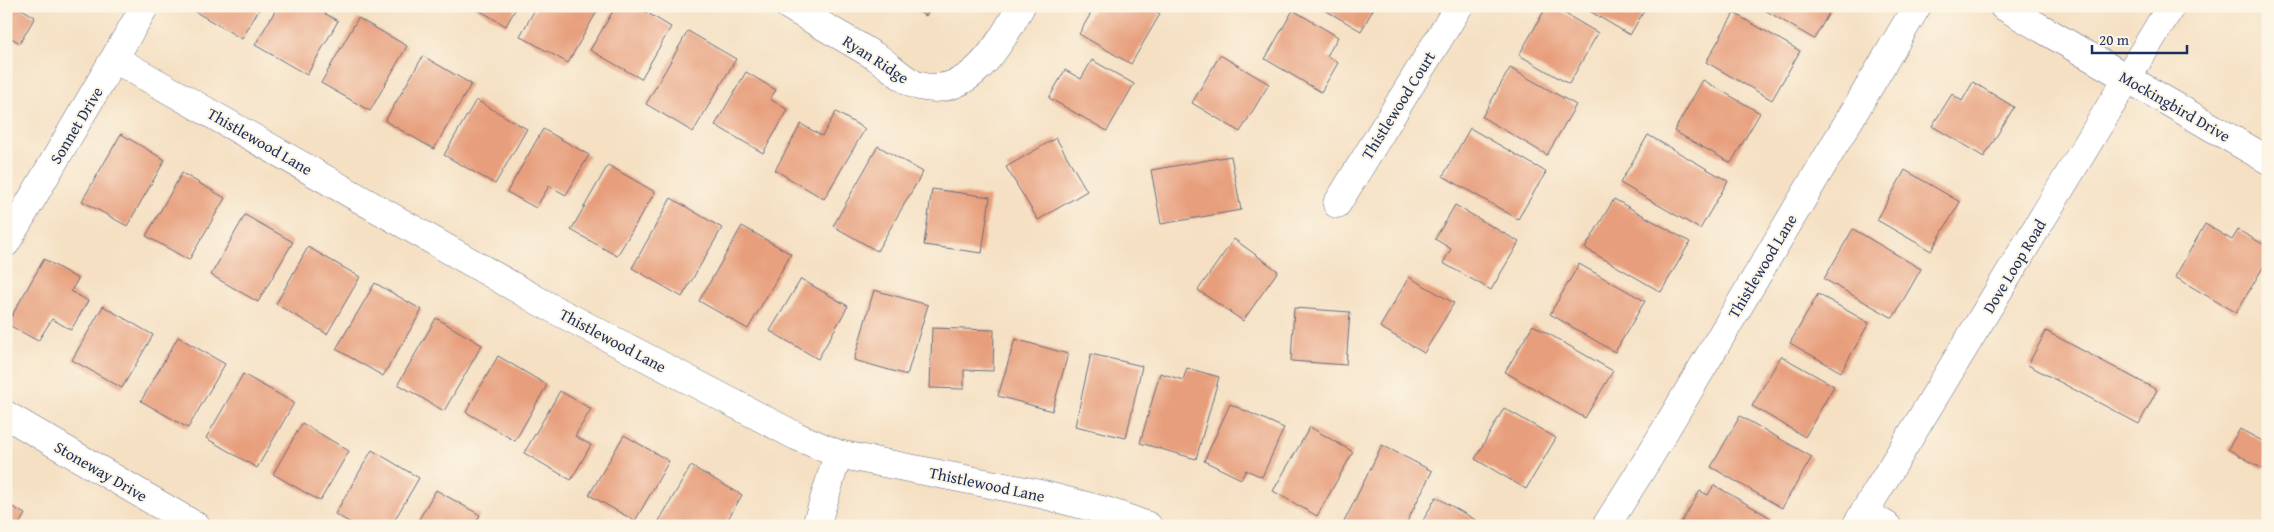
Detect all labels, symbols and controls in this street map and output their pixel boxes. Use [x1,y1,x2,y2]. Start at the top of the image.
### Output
scale bar [2092,22,2186,54]
street label: Ryan Ridge [838,29,914,89]
text: 20 m [2099,29,2130,50]
street label: Thistlewood Court [1355,46,1441,164]
street label: Mockingbird Drive [2115,64,2235,148]
street label: Sonnet Drive [43,82,109,168]
street label: Thistlewood Lane [203,101,317,181]
street label: Thistlewood Lane [1721,209,1803,323]
street label: Dove Loop Road [1976,214,2052,318]
street label: Thistlewood Lane [555,302,671,378]
street label: Stoneway Drive [50,435,152,507]
street label: Thistlewood Lane [927,460,1047,508]

